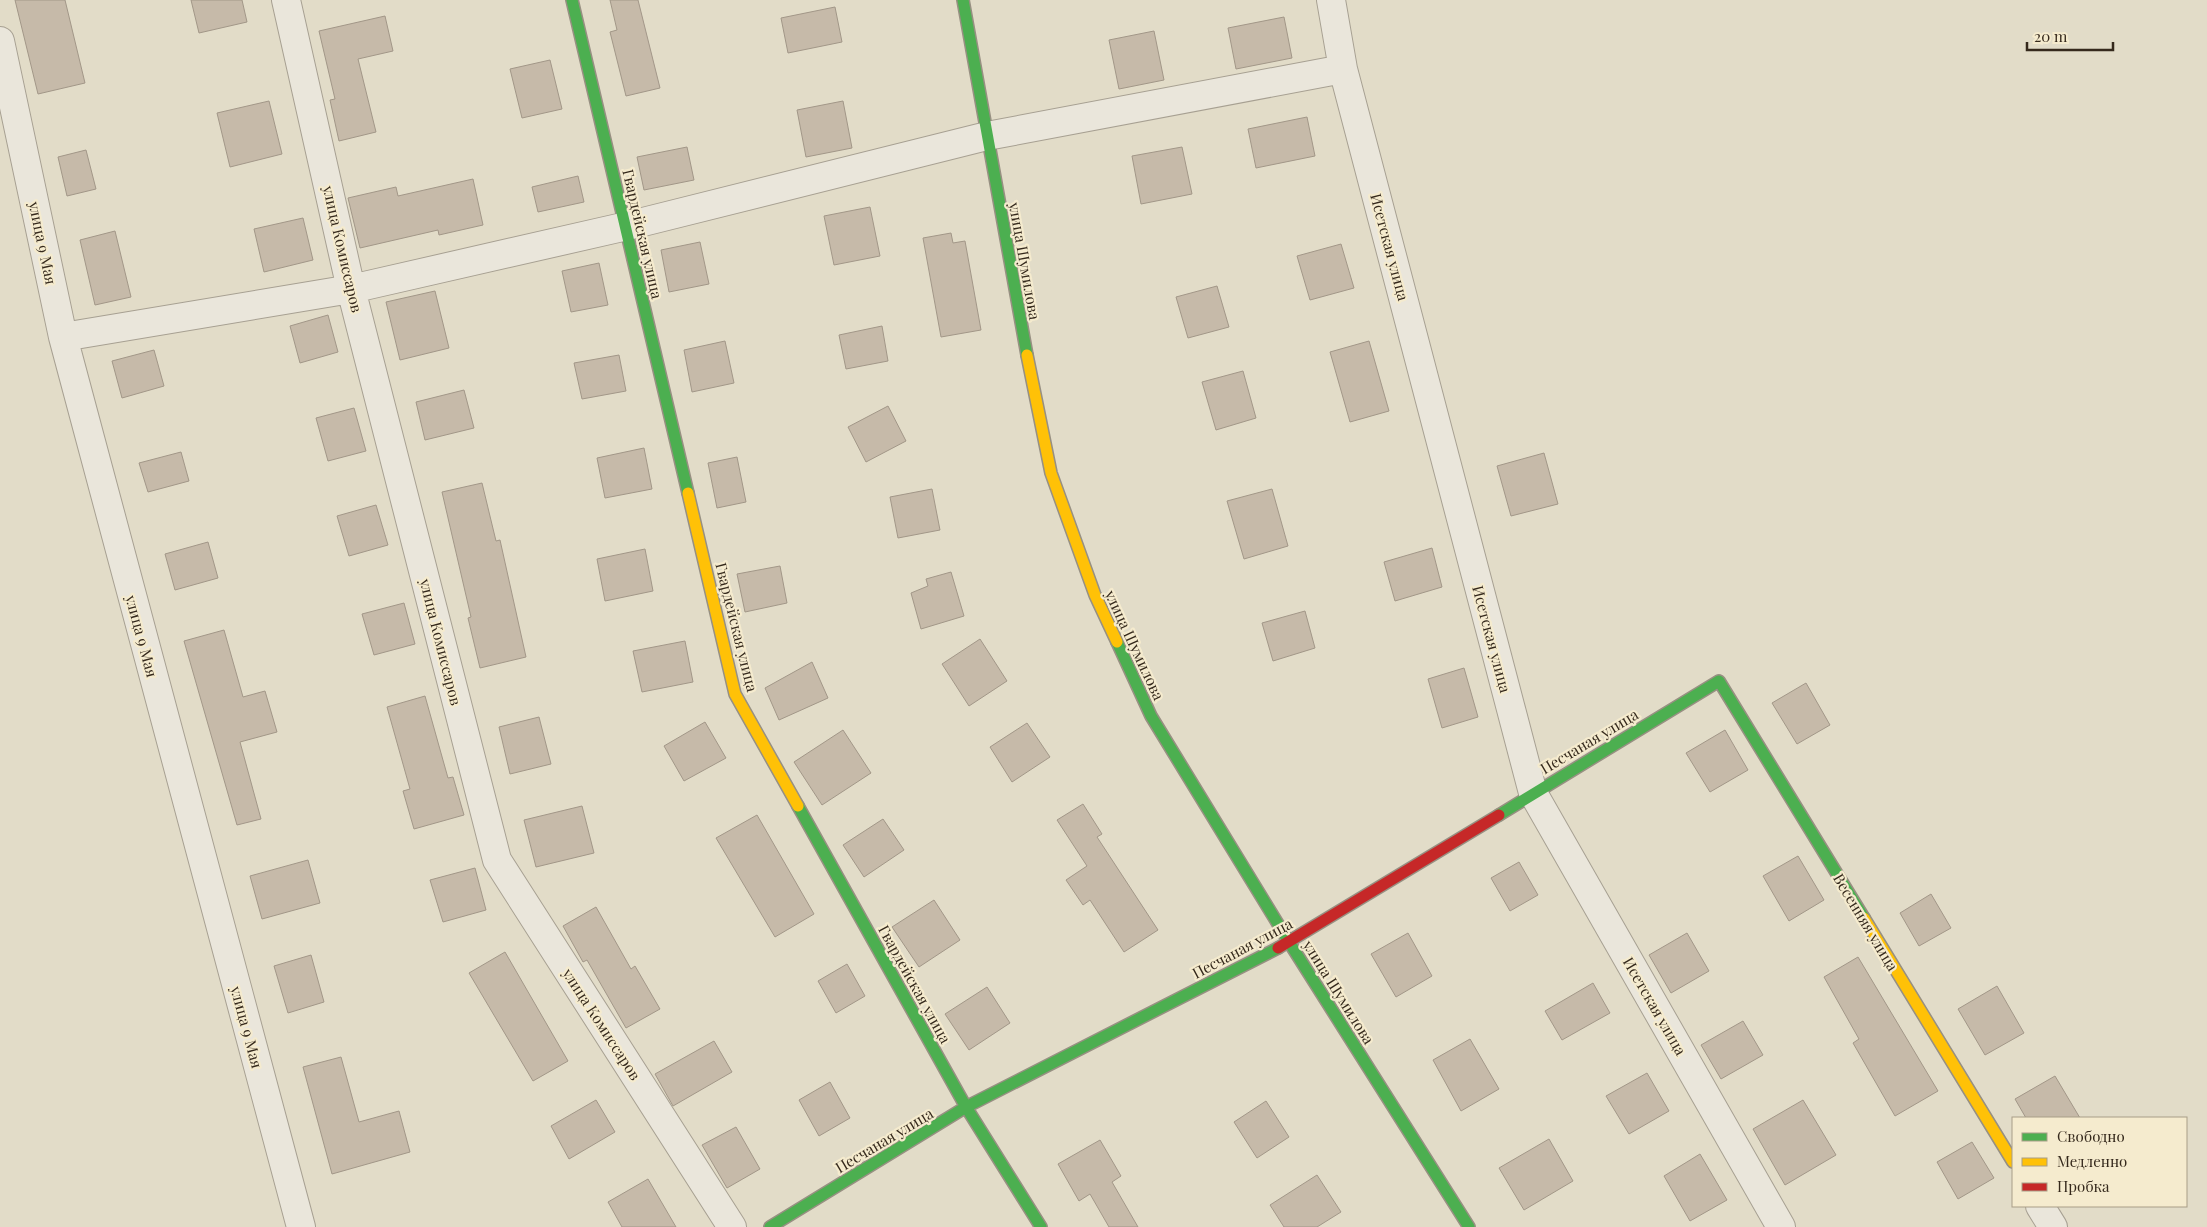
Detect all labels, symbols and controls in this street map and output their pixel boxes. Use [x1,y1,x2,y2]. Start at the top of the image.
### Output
scale bar [2027,20,2113,52]
text: 20 m [2034,26,2068,46]
street label: Гвардейская улица [618,167,668,301]
street label: улица Комиссаров [318,183,367,314]
street label: Исетская улица [1366,191,1414,303]
street label: улица 9 Мая [24,199,62,286]
street label: улица Шумилова [1005,200,1045,322]
street label: Гвардейская улица [711,560,763,694]
street label: улица Комиссаров [415,576,466,707]
street label: Исетская улица [1468,583,1516,695]
street label: улица Шумилова [1100,586,1169,704]
street label: улица 9 Мая [121,592,163,679]
street label: Песчаная улица [1536,704,1642,778]
street label: Весенняя улица [1829,869,1903,975]
street label: Песчаная улица [1188,913,1296,983]
street label: Гвардейская улица [874,921,956,1047]
street label: улица Шумилова [1298,935,1379,1048]
street label: Исетская улица [1619,953,1691,1059]
street label: улица Комиссаров [558,963,646,1084]
street label: улица 9 Мая [226,983,268,1070]
street label: Песчаная улица [831,1103,937,1177]
legend [2012,1117,2187,1207]
text: Свободно [2057,1126,2125,1146]
text: Медленно [2057,1151,2127,1171]
text: Пробка [2057,1176,2110,1196]

